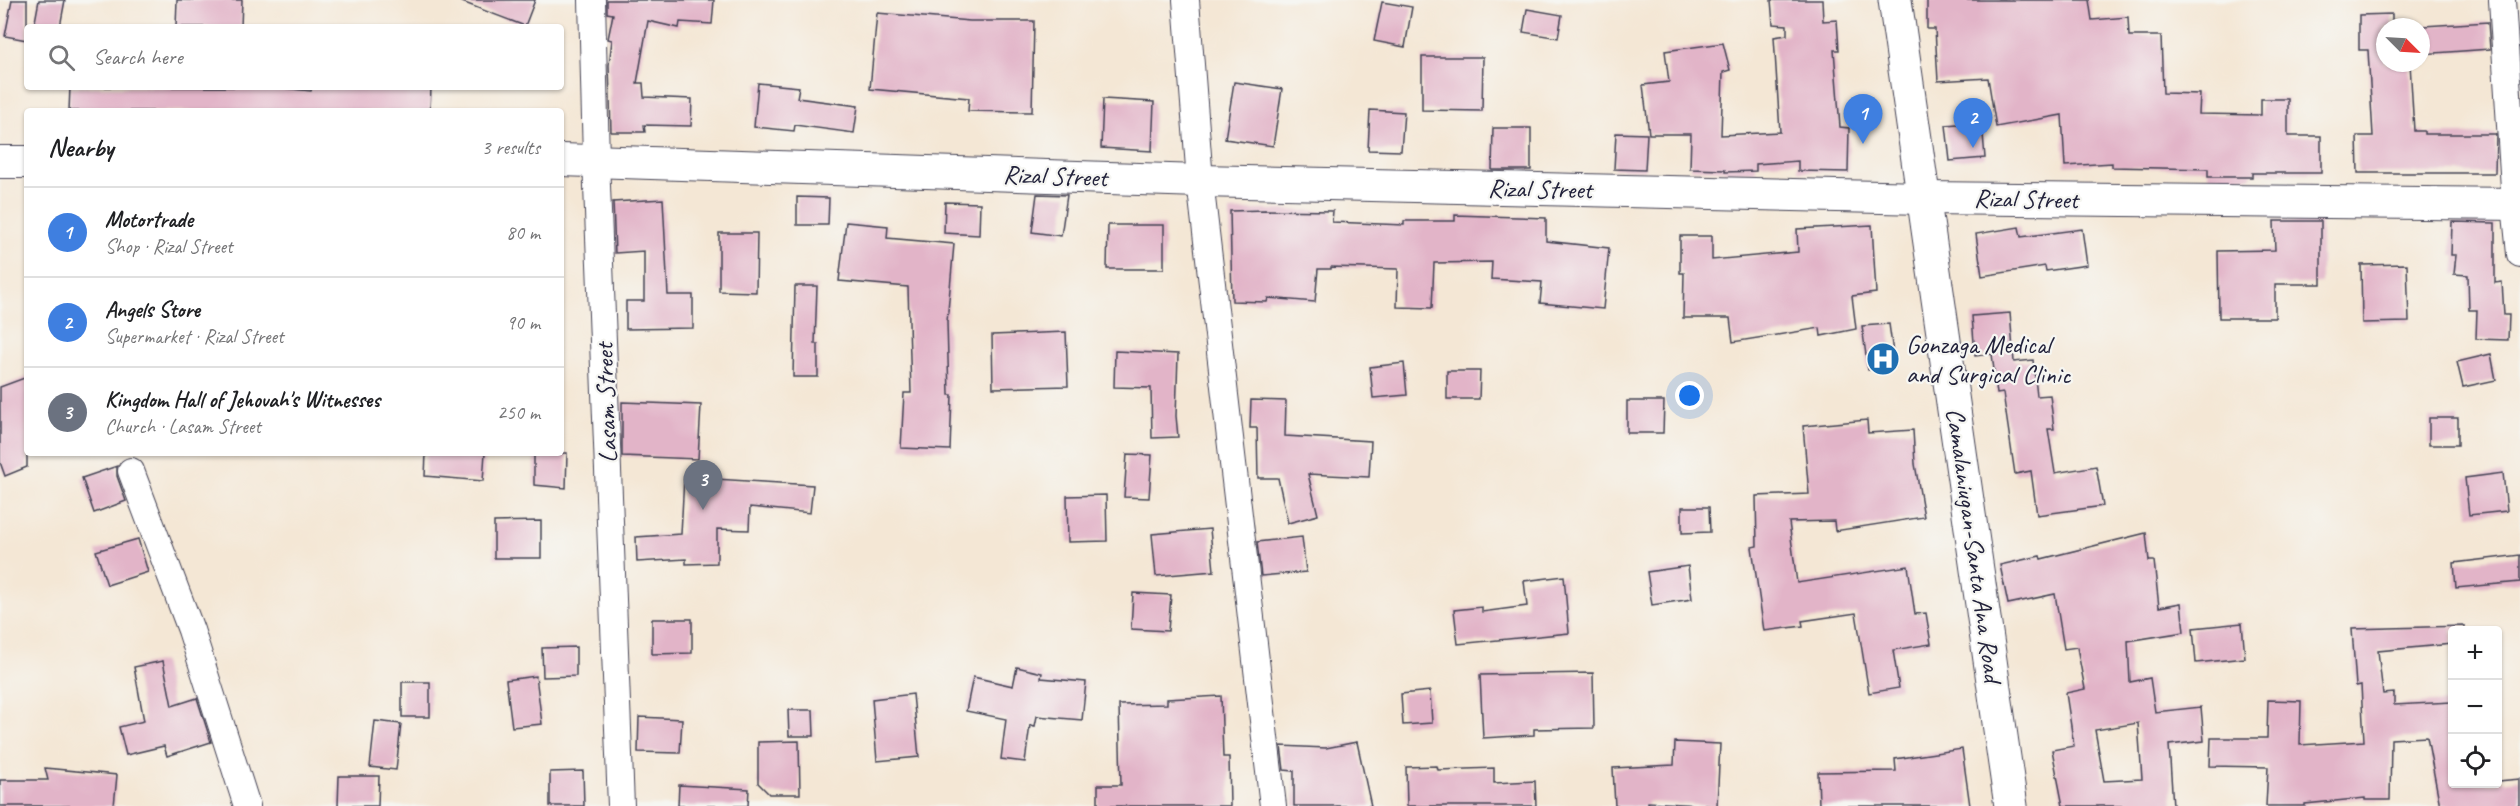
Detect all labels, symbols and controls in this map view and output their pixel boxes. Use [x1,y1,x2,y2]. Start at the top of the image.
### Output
north arrow [2376,18,2430,72]
search box [24,24,564,90]
icon: search [45,41,78,74]
text: Search here [93,43,183,71]
pin: 1 [1844,94,1882,144]
pin: 2 [1954,98,1992,148]
text: Nearby [48,131,113,164]
text: 3 results [481,135,540,160]
street label: Rizal Street [1002,158,1110,194]
street label: Rizal Street [1488,172,1595,206]
street label: Rizal Street [1974,182,2081,216]
text: Motortrade [105,206,193,234]
text: 1 [63,220,72,245]
text: 80 m [506,220,540,245]
text: Shop · Rizal Street [105,234,233,259]
text: Angels Store [105,296,200,324]
text: 2 [63,310,72,335]
text: 90 m [506,310,540,335]
text: Supermarket · Rizal Street [105,324,284,349]
place label: Gonzaga Medical and Surgical Clinic [1906,328,2072,391]
street label: Lasam Street [587,340,625,464]
hospital icon: Gonzaga Medical and Surgical Clinic [1865,341,1901,377]
your location [1675,381,1704,410]
text: Kingdom Hall of Jehovah's Witnesses [105,386,380,414]
text: 3 [63,400,72,425]
text: 250 m [497,400,540,425]
street label: Camalaniugan-Santa Ana Road [1938,406,2010,688]
text: Church · Lasam Street [105,414,261,439]
pin: 3 [684,460,722,510]
map controls [2448,626,2502,788]
button: + [2448,626,2502,680]
button: − [2448,680,2502,734]
button: locate [2448,734,2502,788]

